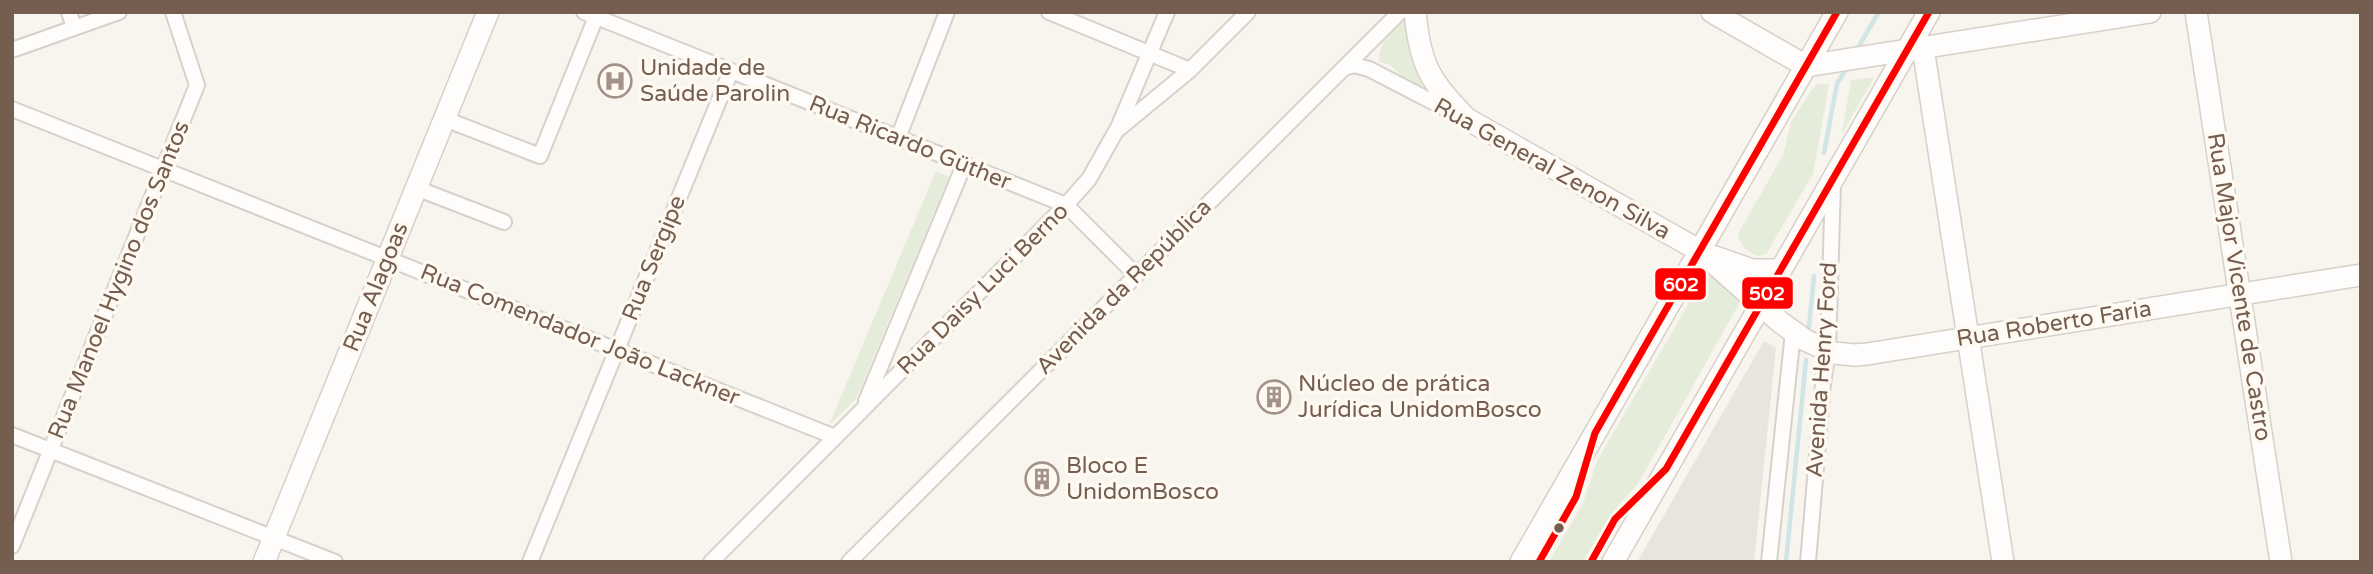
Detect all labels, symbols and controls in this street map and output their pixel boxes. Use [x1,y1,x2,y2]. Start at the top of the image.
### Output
place label: Unidade de Saúde Parolin [640,54,790,108]
hospital icon: Unidade de Saúde Parolin [596,62,634,100]
street label: Rua Ricardo Güther [805,90,1015,196]
street label: Rua General Zenon Silva [1429,92,1675,246]
street label: Rua Manoel Hygino dos Santos [42,117,196,443]
street label: Rua Major Vicente de Castro [2201,131,2277,443]
street label: Rua Sergipe [616,191,692,325]
street label: Avenida da República [1030,193,1218,381]
street label: Rua Daisy Luci Berno [891,197,1075,381]
street label: Rua Alagoas [337,218,415,356]
street label: Rua Comendador João Lackner [416,258,744,412]
street label: Avenida Henry Ford [1801,261,1843,479]
line badge: 602 [1654,267,1707,301]
text: 602 [1663,274,1699,296]
line badge: 502 [1741,276,1794,310]
text: 502 [1749,283,1785,305]
street label: Rua Roberto Faria [1954,295,2154,353]
place label: Núcleo de prática Jurídica UnidomBosco [1298,370,1542,424]
building icon: Núcleo de prática Jurídica UnidomBosco [1255,378,1293,416]
place label: Bloco E UnidomBosco [1066,452,1219,506]
building icon: Bloco E UnidomBosco [1023,460,1061,498]
unlabelled marker [1552,521,1566,535]

